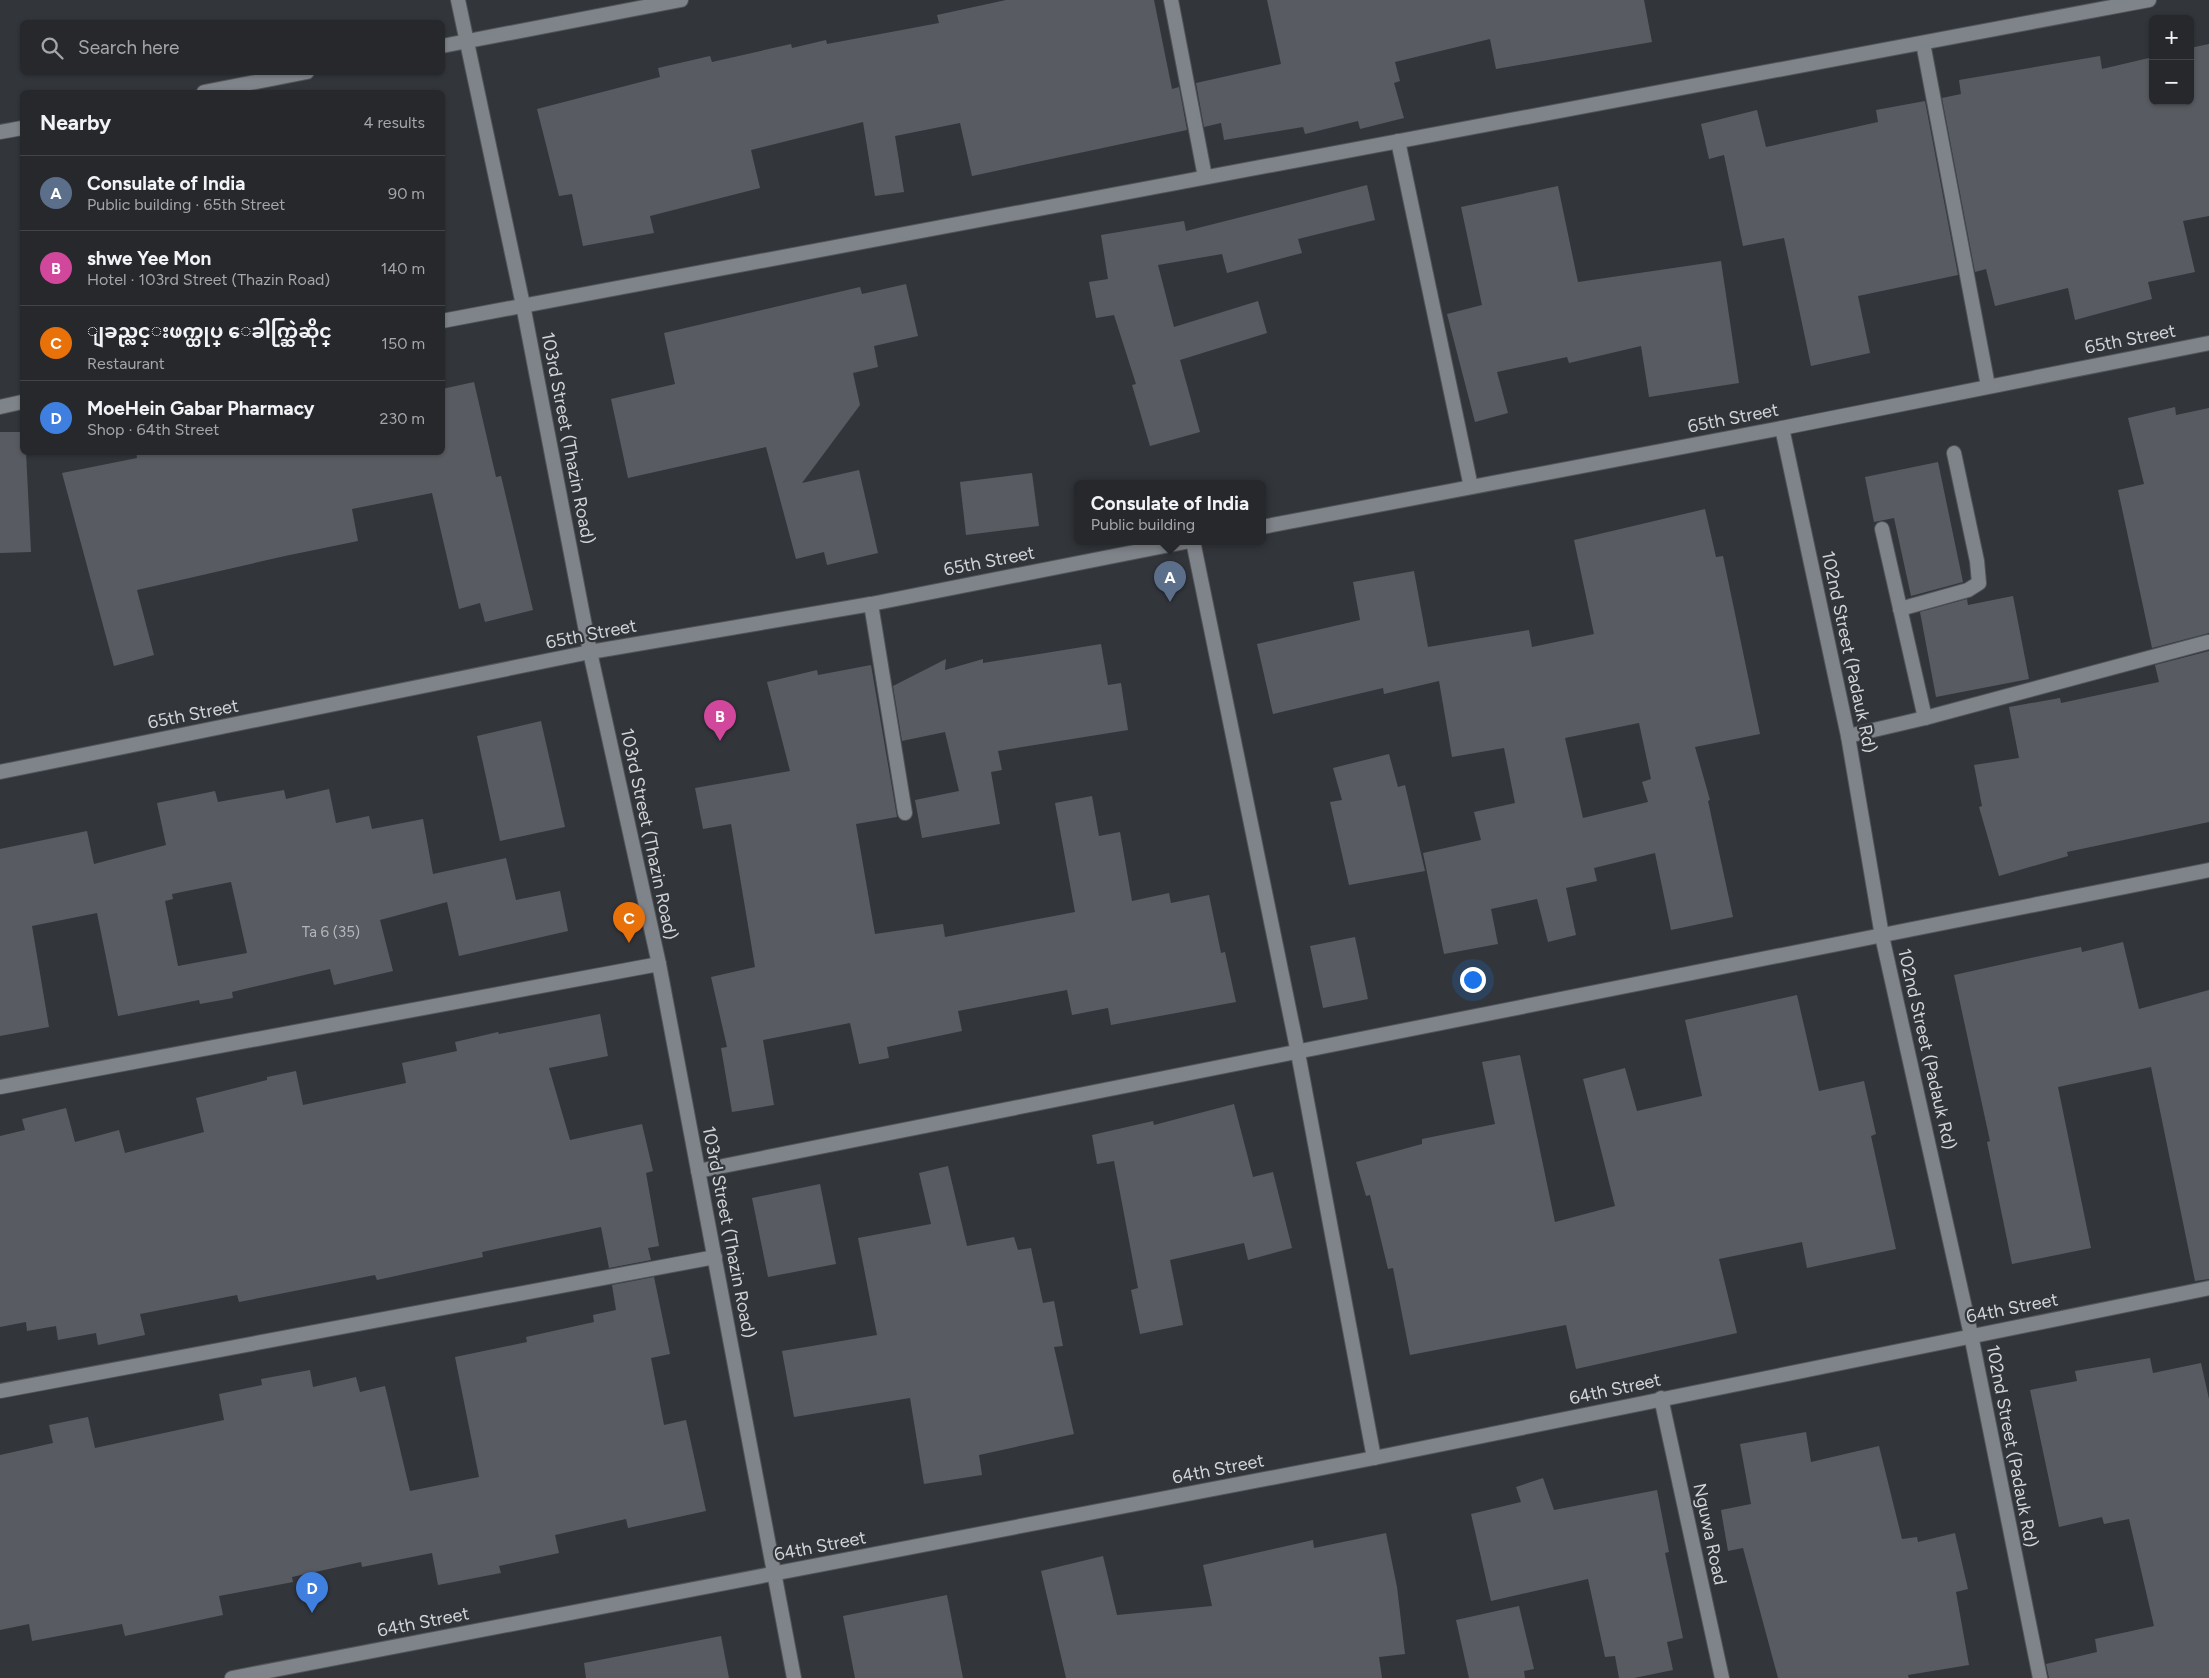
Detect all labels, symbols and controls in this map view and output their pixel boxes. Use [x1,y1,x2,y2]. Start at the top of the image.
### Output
map controls [2149,15,2194,105]
button: + [2149,15,2194,60]
search box [20,20,445,75]
icon: search [38,34,66,62]
text: Search here [78,36,180,59]
button: − [2149,60,2194,105]
text: Nearby [40,110,111,135]
text: 4 results [364,113,425,132]
text: Consulate of India [87,172,245,195]
text: A [50,184,62,203]
text: 90 m [388,184,425,203]
text: Public building · 65th Street [87,195,285,214]
text: shwe Yee Mon [87,247,211,270]
text: B [51,259,61,278]
text: 140 m [381,259,425,278]
text: Hotel · 103rd Street (Thazin Road) [87,270,330,289]
street label: 65th Street [2083,319,2178,359]
text: ျခည္လင္းဖက္ထုပ္ ေခါက္ဆြဲဆိုင္ [87,320,332,343]
street label: 103rd Street (Thazin Road) [537,330,599,546]
text: C [50,334,62,353]
text: 150 m [381,334,425,353]
text: Restaurant [87,354,165,373]
text: MoeHein Gabar Pharmacy [87,397,315,420]
street label: 65th Street [1686,398,1781,438]
text: D [50,409,62,428]
text: 230 m [380,409,425,428]
text: Shop · 64th Street [87,420,219,439]
popup [1074,480,1266,545]
text: Consulate of India [1091,492,1249,515]
text: Public building [1091,515,1195,534]
street label: 65th Street [942,541,1037,581]
street label: 102nd Street (Padauk Rd) [1817,549,1881,755]
pin: A [1154,561,1186,602]
street label: 65th Street [544,614,639,654]
street label: 65th Street [146,694,241,734]
pin: B [704,700,736,741]
street label: 103rd Street (Thazin Road) [616,726,682,942]
pin: C [613,902,645,943]
house number: Ta 6 (35) [302,923,360,941]
street label: 102nd Street (Padauk Rd) [1893,946,1961,1152]
your location [1460,967,1486,993]
street label: 103rd Street (Thazin Road) [698,1124,760,1340]
street label: 64th Street [1964,1288,2060,1328]
street label: 102nd Street (Padauk Rd) [1982,1343,2042,1549]
street label: 64th Street [1567,1369,1663,1409]
street label: 64th Street [1170,1449,1266,1489]
street label: Nguwa Road [1688,1481,1732,1587]
street label: 64th Street [772,1526,868,1566]
pin: D [296,1572,328,1613]
street label: 64th Street [375,1602,471,1642]

